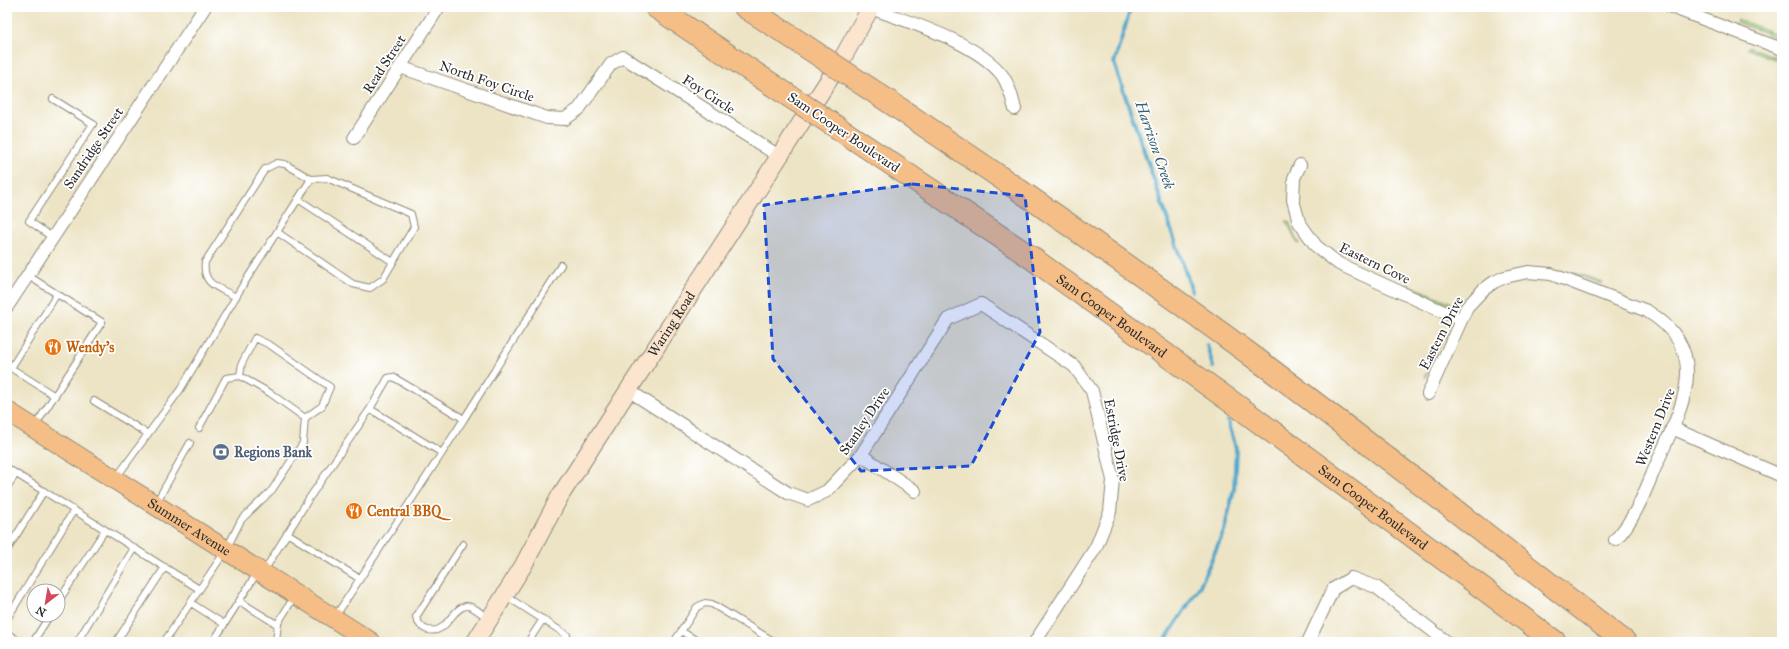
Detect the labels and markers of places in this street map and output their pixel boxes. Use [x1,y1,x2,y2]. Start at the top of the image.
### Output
restaurant icon: Wendy's [43,337,63,357]
place label: Wendy's [66,339,114,357]
bank icon: Regions Bank [211,442,231,462]
place label: Regions Bank [234,444,313,462]
restaurant icon: Central BBQ [344,501,364,521]
place label: Central BBQ [367,503,451,521]

